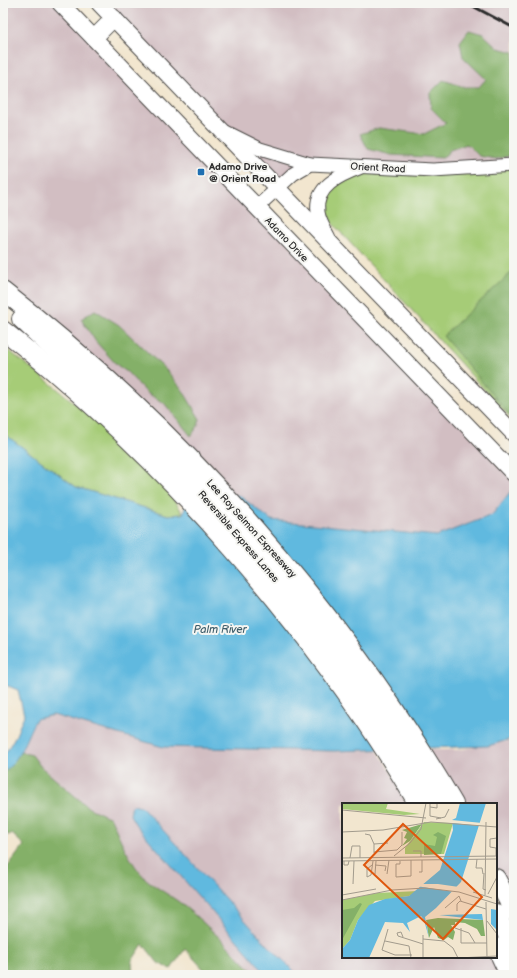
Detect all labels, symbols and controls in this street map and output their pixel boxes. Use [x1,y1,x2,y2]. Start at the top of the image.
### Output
place label: Adamo Drive @ Orient Road [208,161,276,185]
street label: Orient Road [350,161,406,175]
marker: Adamo Drive @ Orient Road [196,167,206,177]
street label: Adamo Drive [262,215,311,265]
street label: Lee Roy Selmon Expressway [204,477,299,581]
street label: Reversible Express Lanes [195,488,281,585]
water label: Palm River [193,623,248,636]
inset map [342,803,497,958]

